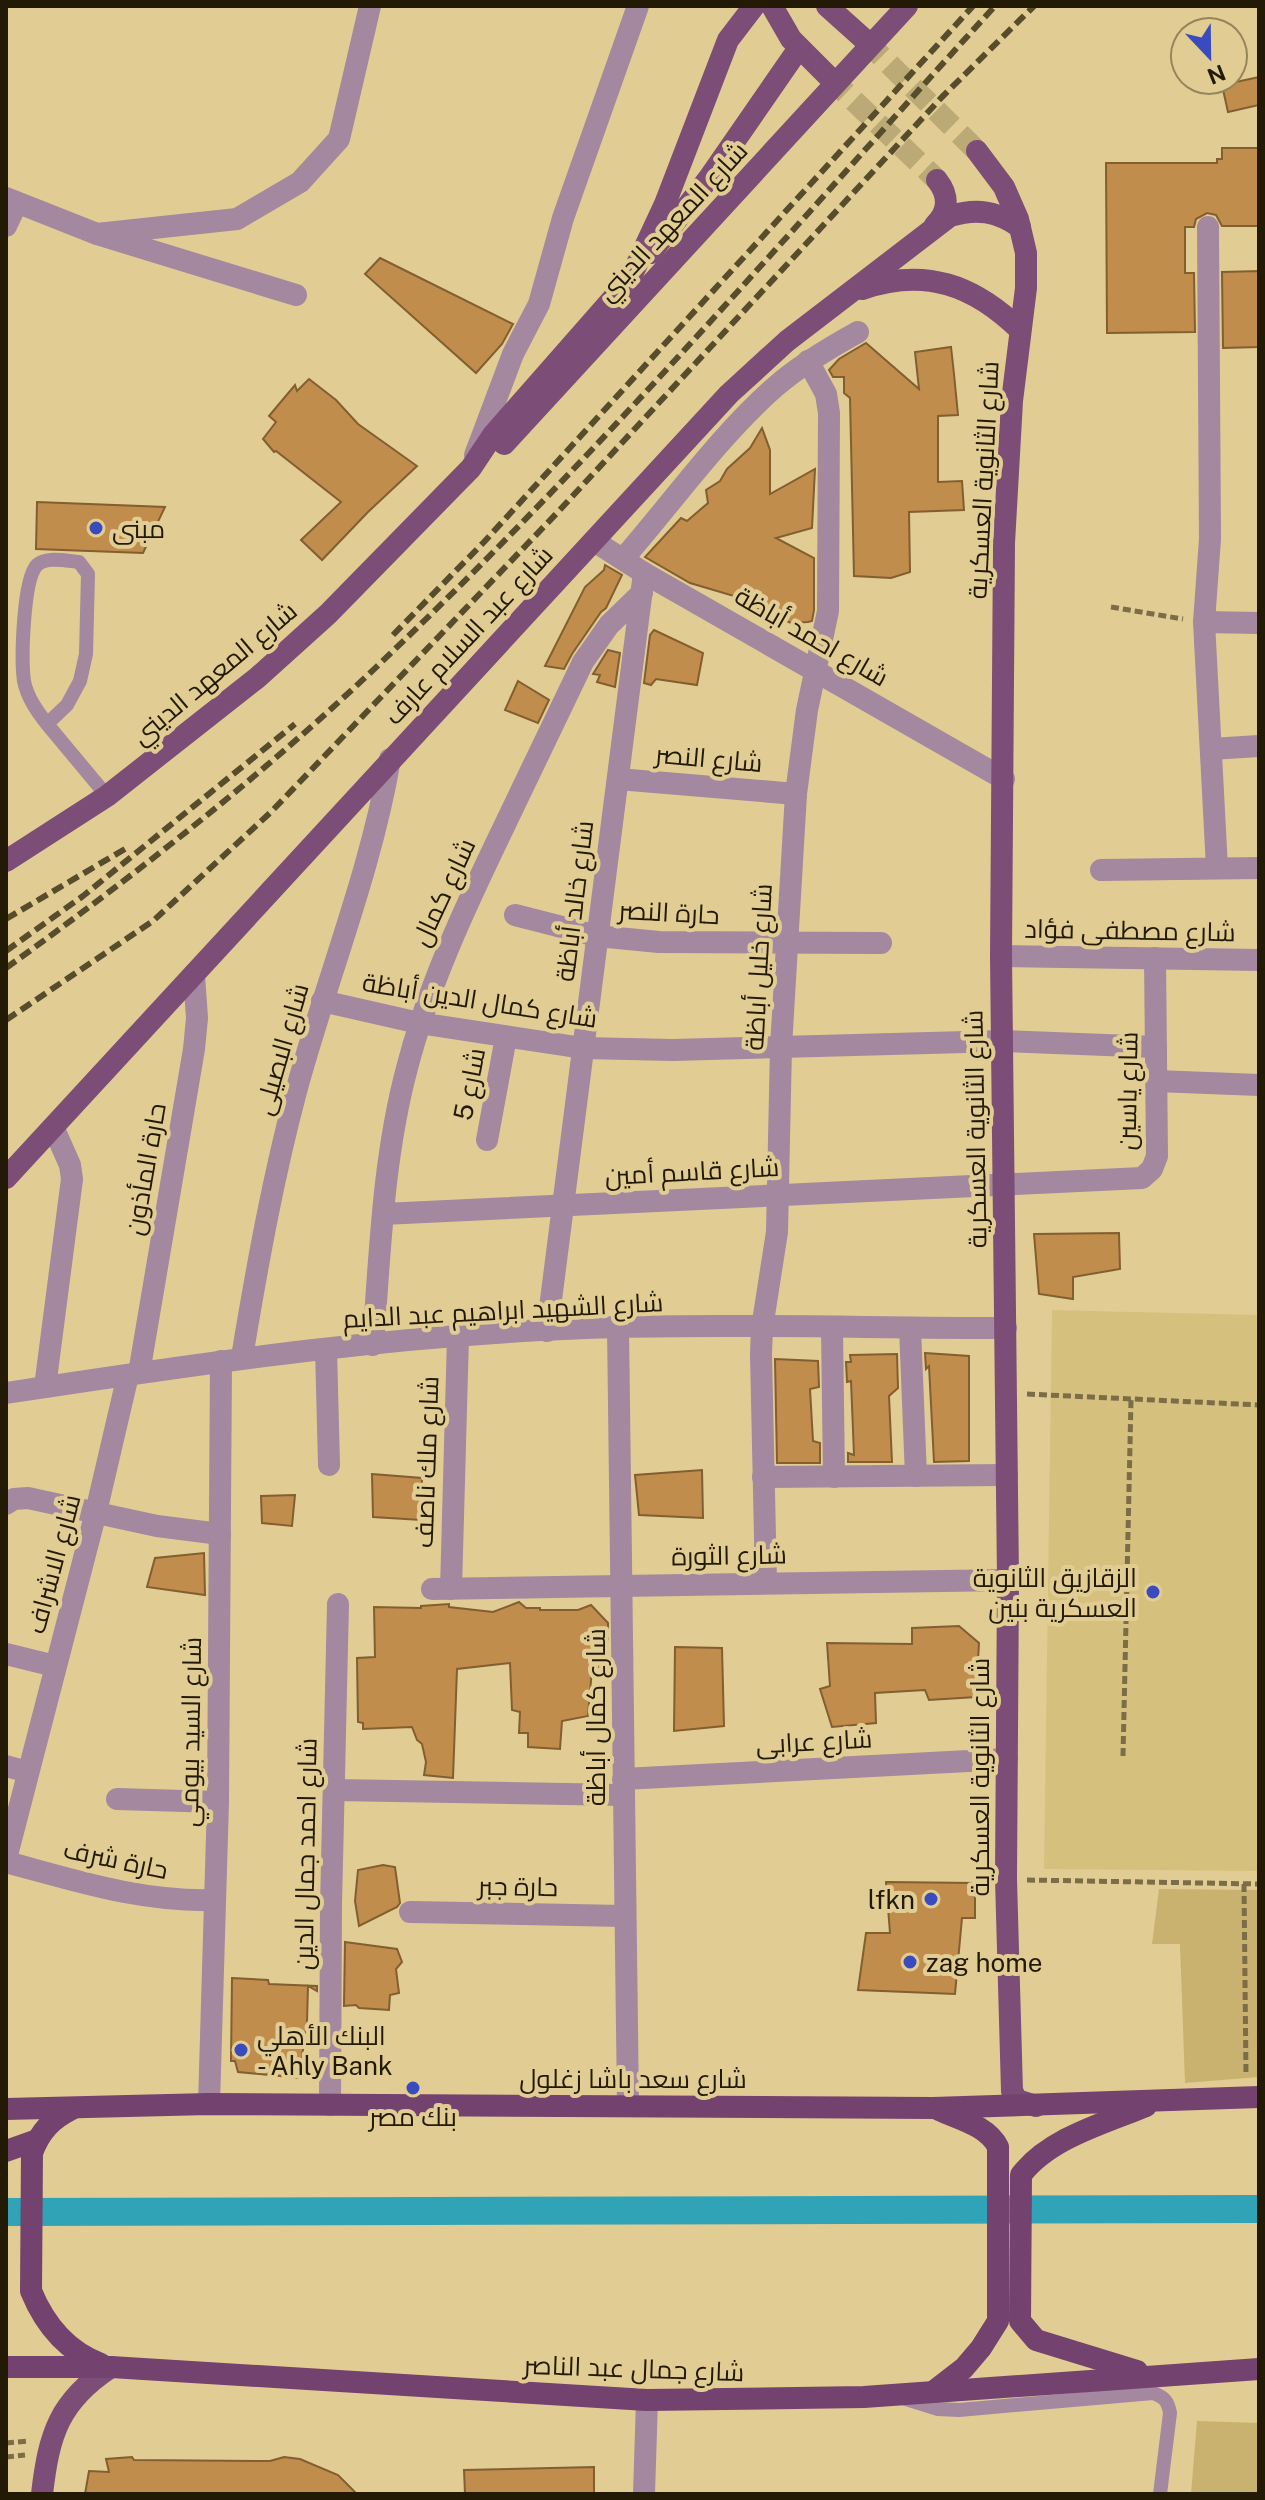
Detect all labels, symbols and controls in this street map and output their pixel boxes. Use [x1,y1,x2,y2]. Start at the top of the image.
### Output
north arrow [1169,16,1249,96]
text: N [1204,59,1229,90]
street label: شارع المعهد الديني [590,135,758,311]
street label: شارع الثانوية العسكرية [961,360,1007,600]
place label: مبنى [112,513,165,545]
marker: مبنى [87,519,105,537]
street label: شارع عبد السلام عارف [377,539,561,733]
street label: شارع احمد أباظة [729,579,895,694]
street label: شارع المعهد الديني [125,595,307,756]
street label: شارع النصر [652,738,764,780]
street label: شارع خالد أباظة [548,819,601,984]
street label: شارع كمال [405,833,483,952]
street label: شارع خليل أباظة [737,883,780,1051]
street label: حارة النصر [616,894,720,930]
street label: شارع مصطفى فؤاد [1024,913,1236,949]
street label: شارع كمال الدين أباظة [360,965,600,1036]
street label: شارع البصيلى [247,980,317,1119]
street label: شارع الثانوية العسكرية [957,1010,995,1248]
street label: شارع ياسين [1110,1031,1146,1151]
street label: شارع 5 [447,1045,493,1123]
street label: حارة المأذون [117,1100,172,1238]
street label: شارع قاسم أمين [604,1150,780,1194]
street label: شارع الشهيد ابراهيم عبد الدايم [342,1286,664,1337]
street label: شارع ملك ناصف [408,1375,446,1549]
street label: شارع الاشراف [20,1491,88,1638]
street label: شارع الثورة [671,1538,787,1574]
place label: الزقازيق الثانوية العسكرية بنين [973,1562,1137,1624]
marker: الزقازيق الثانوية العسكرية بنين [1144,1583,1162,1601]
street label: شارع كمال أباظة [579,1628,613,1806]
street label: شارع السيد بيومي [173,1637,213,1828]
street label: شارع الثانوية العسكرية [964,1658,997,1896]
street label: شارع عرابى [755,1722,873,1762]
street label: شارع احمد جمال الدين [287,1738,325,1970]
street label: حارة شرف [61,1833,171,1885]
street label: حارة جبر [476,1870,558,1902]
place label: lfkn [868,1884,915,1915]
marker: lfkn [922,1890,940,1908]
place label: zag home [926,1947,1042,1978]
marker: zag home [901,1953,919,1971]
place label: البنك الأهلي - Ahly Bank [257,2020,393,2081]
marker: البنك الأهلي - Ahly Bank [232,2041,250,2059]
street label: شارع سعد باشا زغلول [519,2063,747,2096]
marker: بنك مصر [404,2079,422,2097]
place label: بنك مصر [367,2101,457,2132]
street label: شارع جمال عبد الناصر [521,2349,745,2389]

